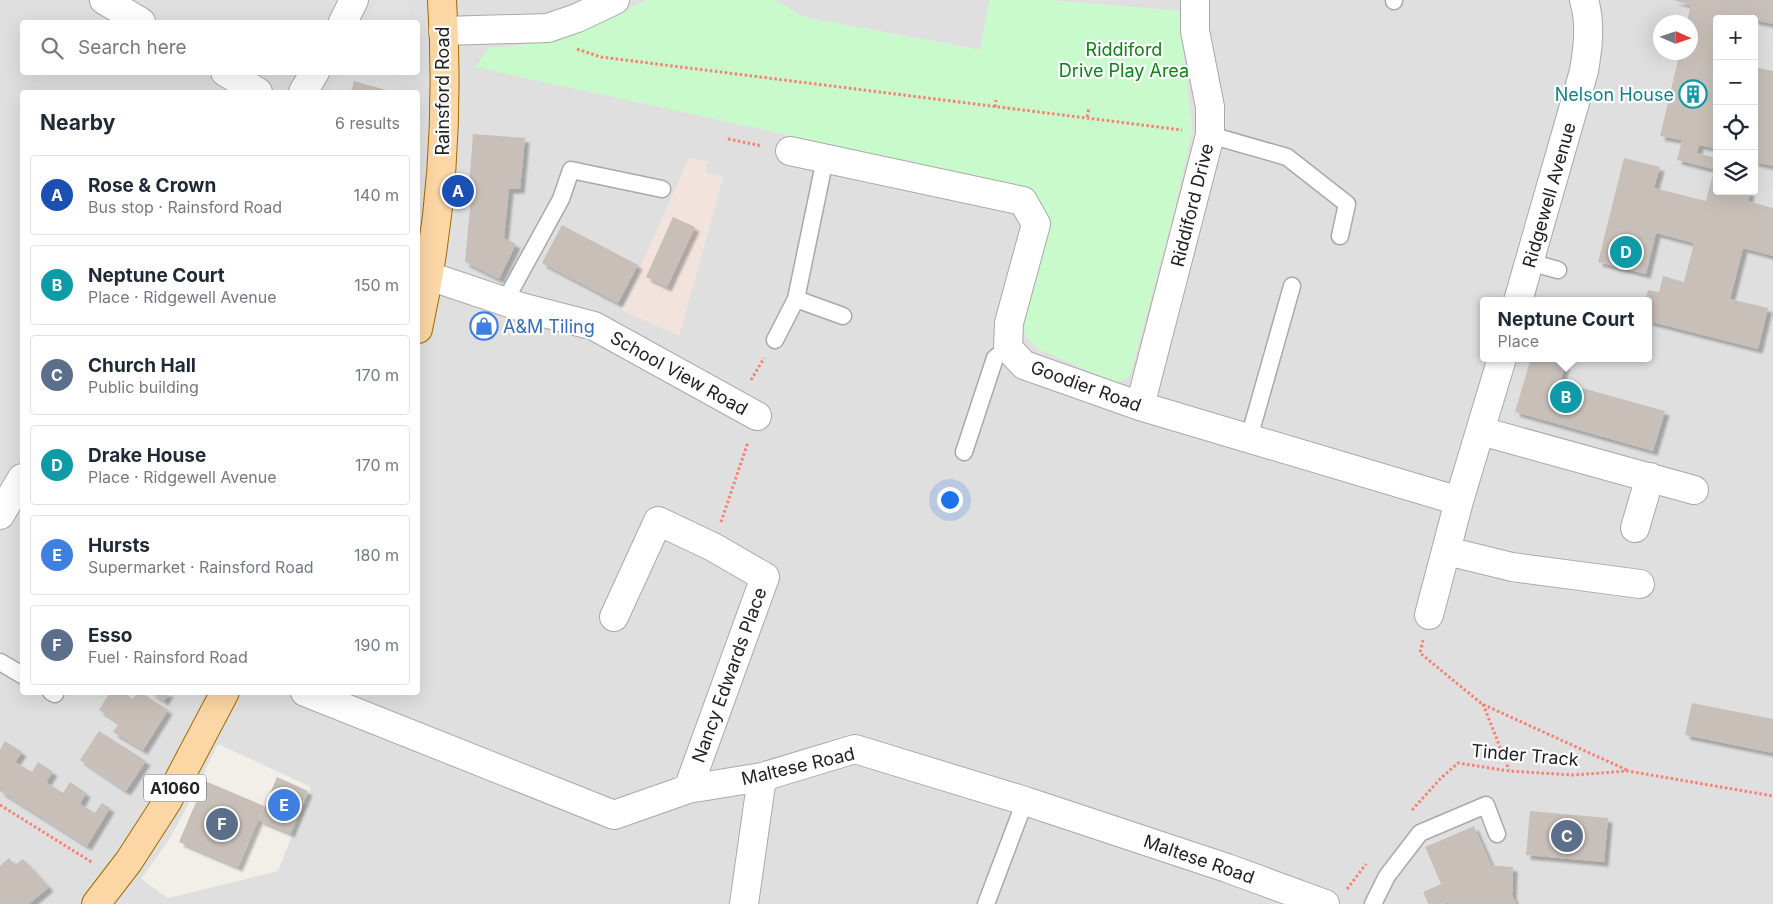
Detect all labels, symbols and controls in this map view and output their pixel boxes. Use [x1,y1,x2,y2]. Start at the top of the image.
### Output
north arrow [1653,15,1698,60]
map controls [1713,15,1758,195]
button: + [1713,15,1758,60]
search box [20,20,420,75]
street label: Rainsford Road [432,26,453,156]
icon: search [38,34,66,62]
text: Search here [78,36,187,59]
park label: Riddiford Drive Play Area [1059,39,1189,81]
button: − [1713,60,1758,105]
building icon: Nelson House [1678,79,1708,109]
place label: Nelson House [1555,84,1674,105]
button: locate [1713,105,1758,150]
text: Nearby [40,110,115,135]
text: 6 results [335,113,400,133]
street label: Ridgewell Avenue [1518,120,1580,270]
street label: Riddiford Drive [1167,141,1217,269]
button: layers [1713,150,1758,195]
pin: A [442,172,474,210]
text: Rose & Crown [88,174,216,197]
text: A [51,185,63,205]
text: 140 m [354,185,399,205]
text: Bus stop · Rainsford Road [88,197,282,217]
pin: D [1610,233,1642,271]
text: Neptune Court [88,264,225,287]
text: B [52,275,62,295]
text: 150 m [354,275,399,295]
text: Place · Ridgewell Avenue [88,287,277,307]
popup [1480,297,1652,362]
text: Neptune Court [1498,308,1634,331]
shop icon: A&M Tiling [469,311,499,341]
place label: A&M Tiling [503,316,595,337]
street label: School View Road [607,327,751,419]
text: Place [1498,331,1539,351]
text: Church Hall [88,354,196,377]
street label: Goodier Road [1028,356,1144,416]
text: C [51,365,63,385]
text: 170 m [355,365,399,385]
text: Public building [88,377,199,397]
pin: B [1550,378,1582,416]
text: Drake House [88,444,206,467]
text: D [51,455,63,475]
text: 170 m [355,455,399,475]
text: Place · Ridgewell Avenue [88,467,277,487]
your location [937,487,963,513]
text: Hursts [88,534,150,557]
text: E [52,545,62,565]
text: 180 m [354,545,399,565]
text: Supermarket · Rainsford Road [88,557,314,577]
street label: Nancy Edwards Place [688,585,770,765]
text: Esso [88,624,132,647]
text: F [52,635,62,655]
text: 190 m [354,635,399,655]
text: Fuel · Rainsford Road [88,647,248,667]
street label: Tinder Track [1470,740,1580,770]
street label: Maltese Road [739,743,857,789]
road number: A1060 [144,774,206,801]
pin: E [268,786,300,824]
pin: F [206,805,238,843]
pin: C [1551,817,1583,855]
street label: Maltese Road [1141,830,1257,888]

